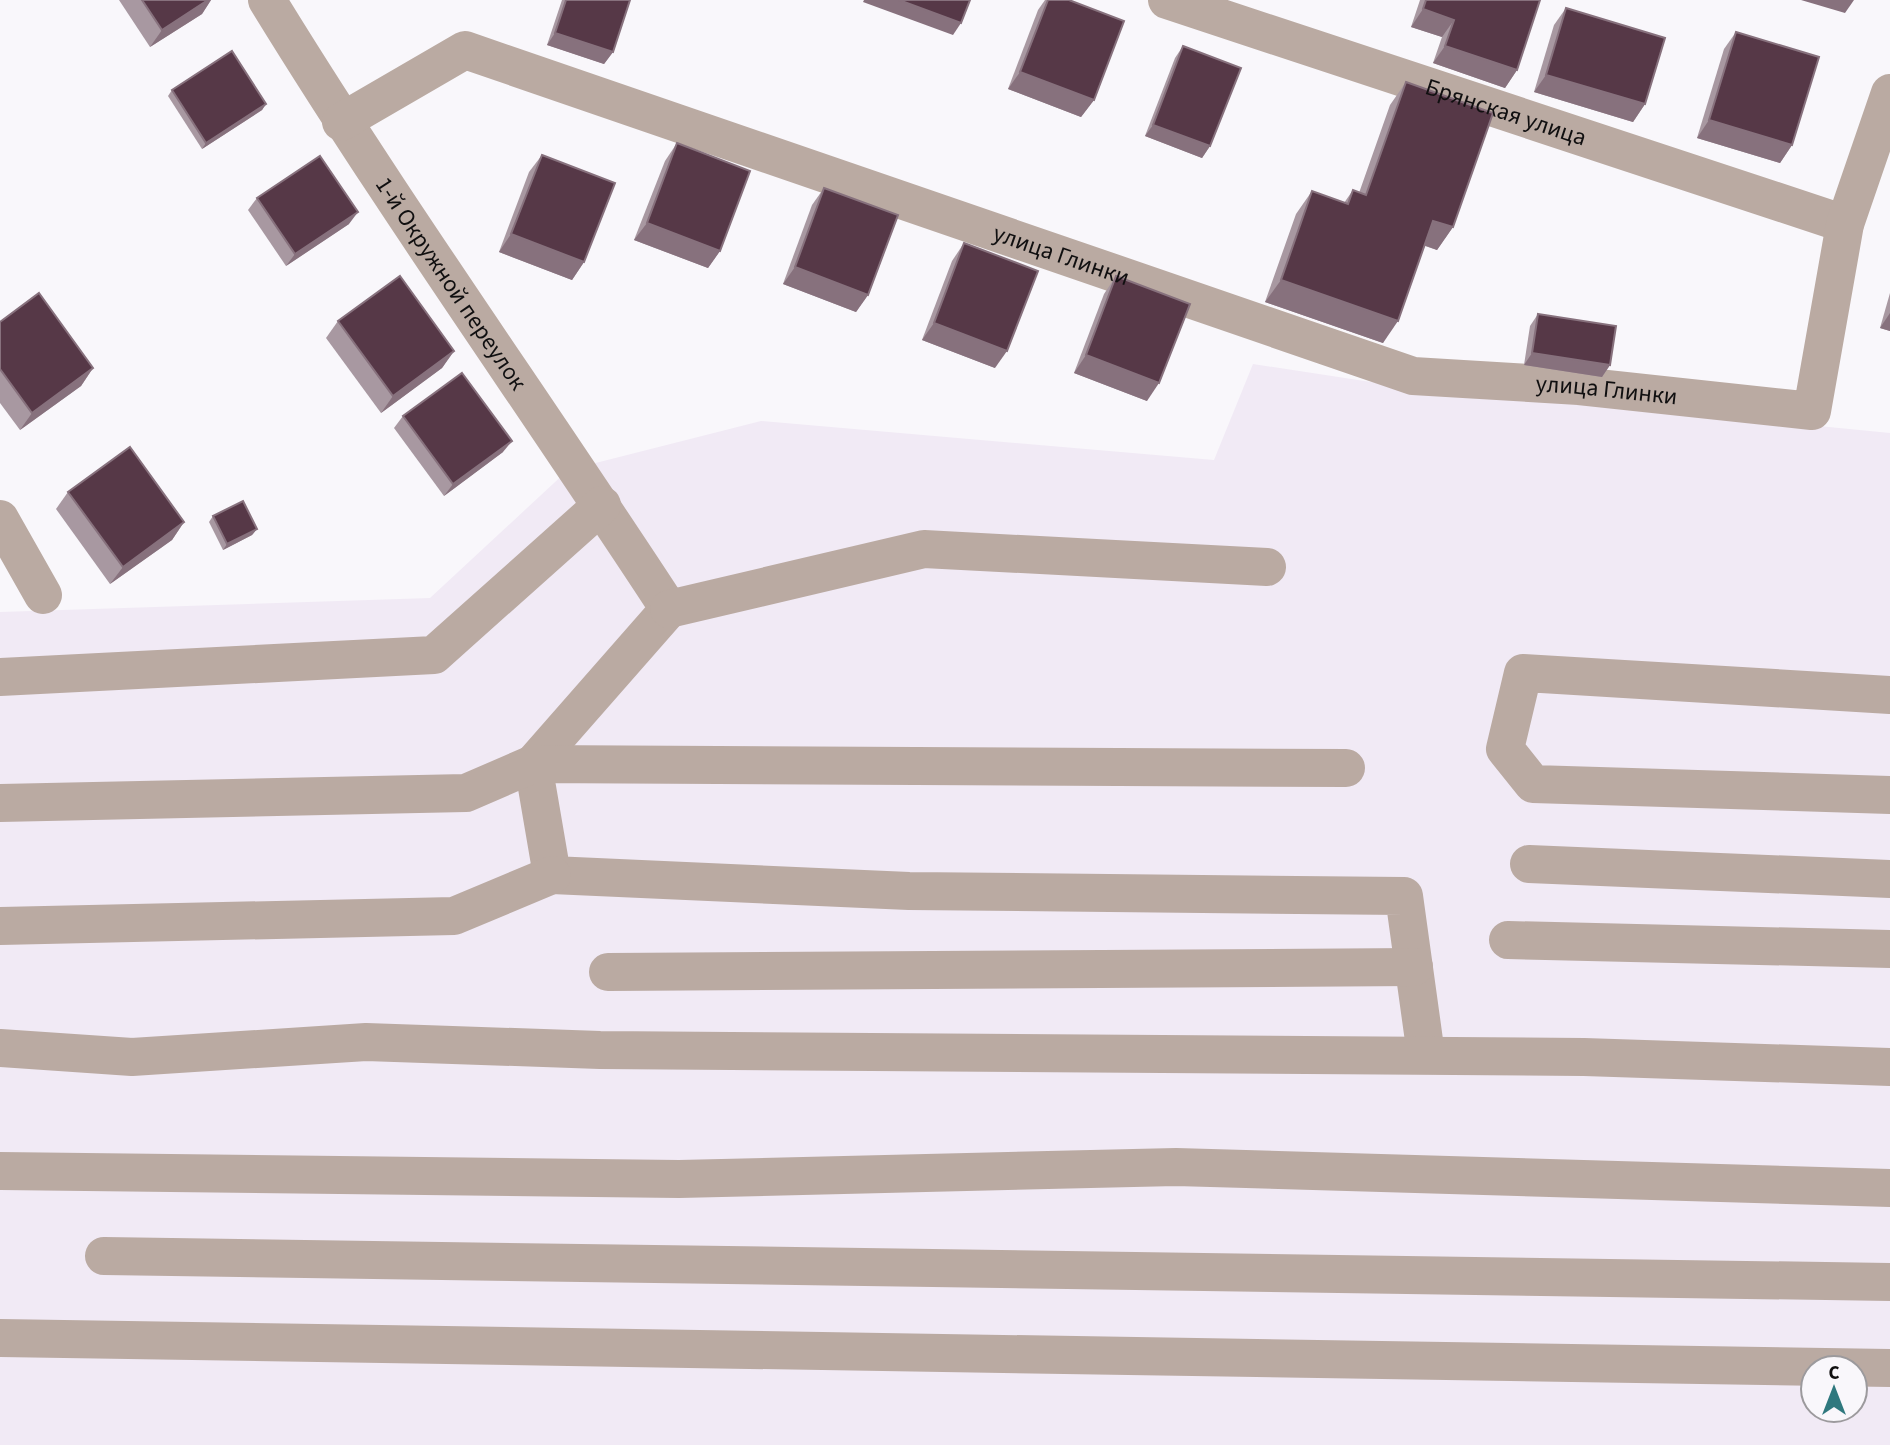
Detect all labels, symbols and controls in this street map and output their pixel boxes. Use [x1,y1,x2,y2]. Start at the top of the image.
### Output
street label: Брянская улица [1421,69,1591,155]
street label: 1-й Окружной переулок [367,170,536,397]
street label: улица Глинки [988,215,1134,295]
street label: улица Глинки [1535,366,1679,414]
north arrow [1799,1354,1869,1424]
text: С [1828,1360,1840,1387]

